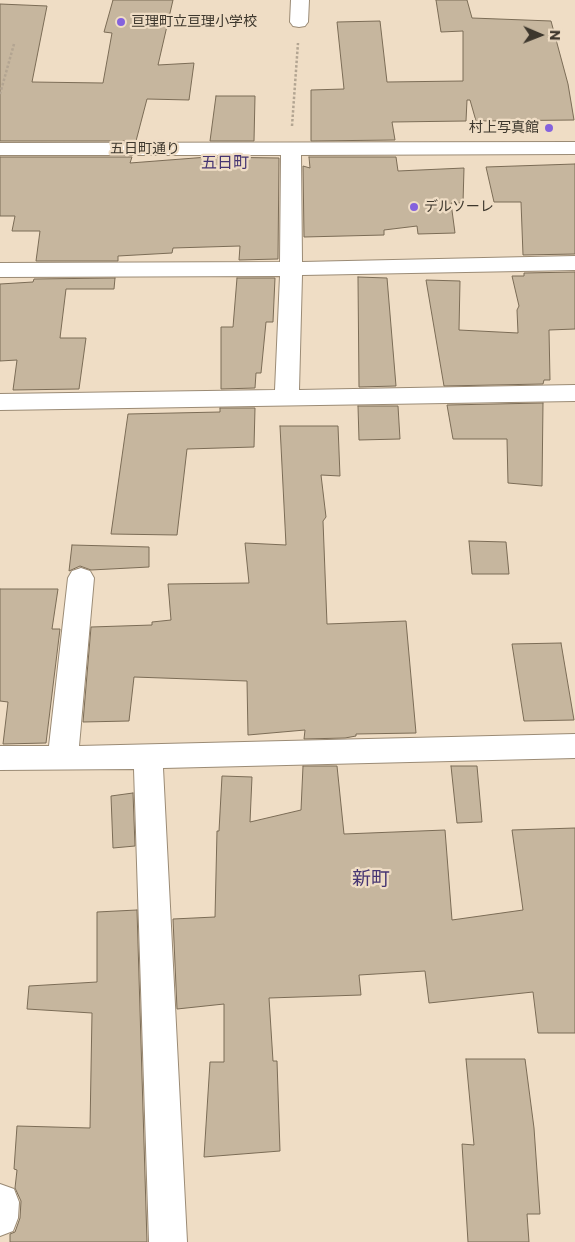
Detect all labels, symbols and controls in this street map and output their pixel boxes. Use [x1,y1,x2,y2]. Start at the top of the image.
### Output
north arrow [515,10,565,60]
place label: 亘理町立亘理小学校 [131,14,257,30]
marker: 亘理町立亘理小学校 [115,16,127,28]
text: N [545,30,565,41]
place label: 村上写真館 [469,120,539,136]
marker: 村上写真館 [543,122,555,134]
street label: 五日町通り [110,141,180,157]
district label: 五日町 [201,154,249,174]
place label: デルソーレ [424,199,494,215]
marker: デルソーレ [408,201,420,213]
district label: 新町 [352,869,390,891]

